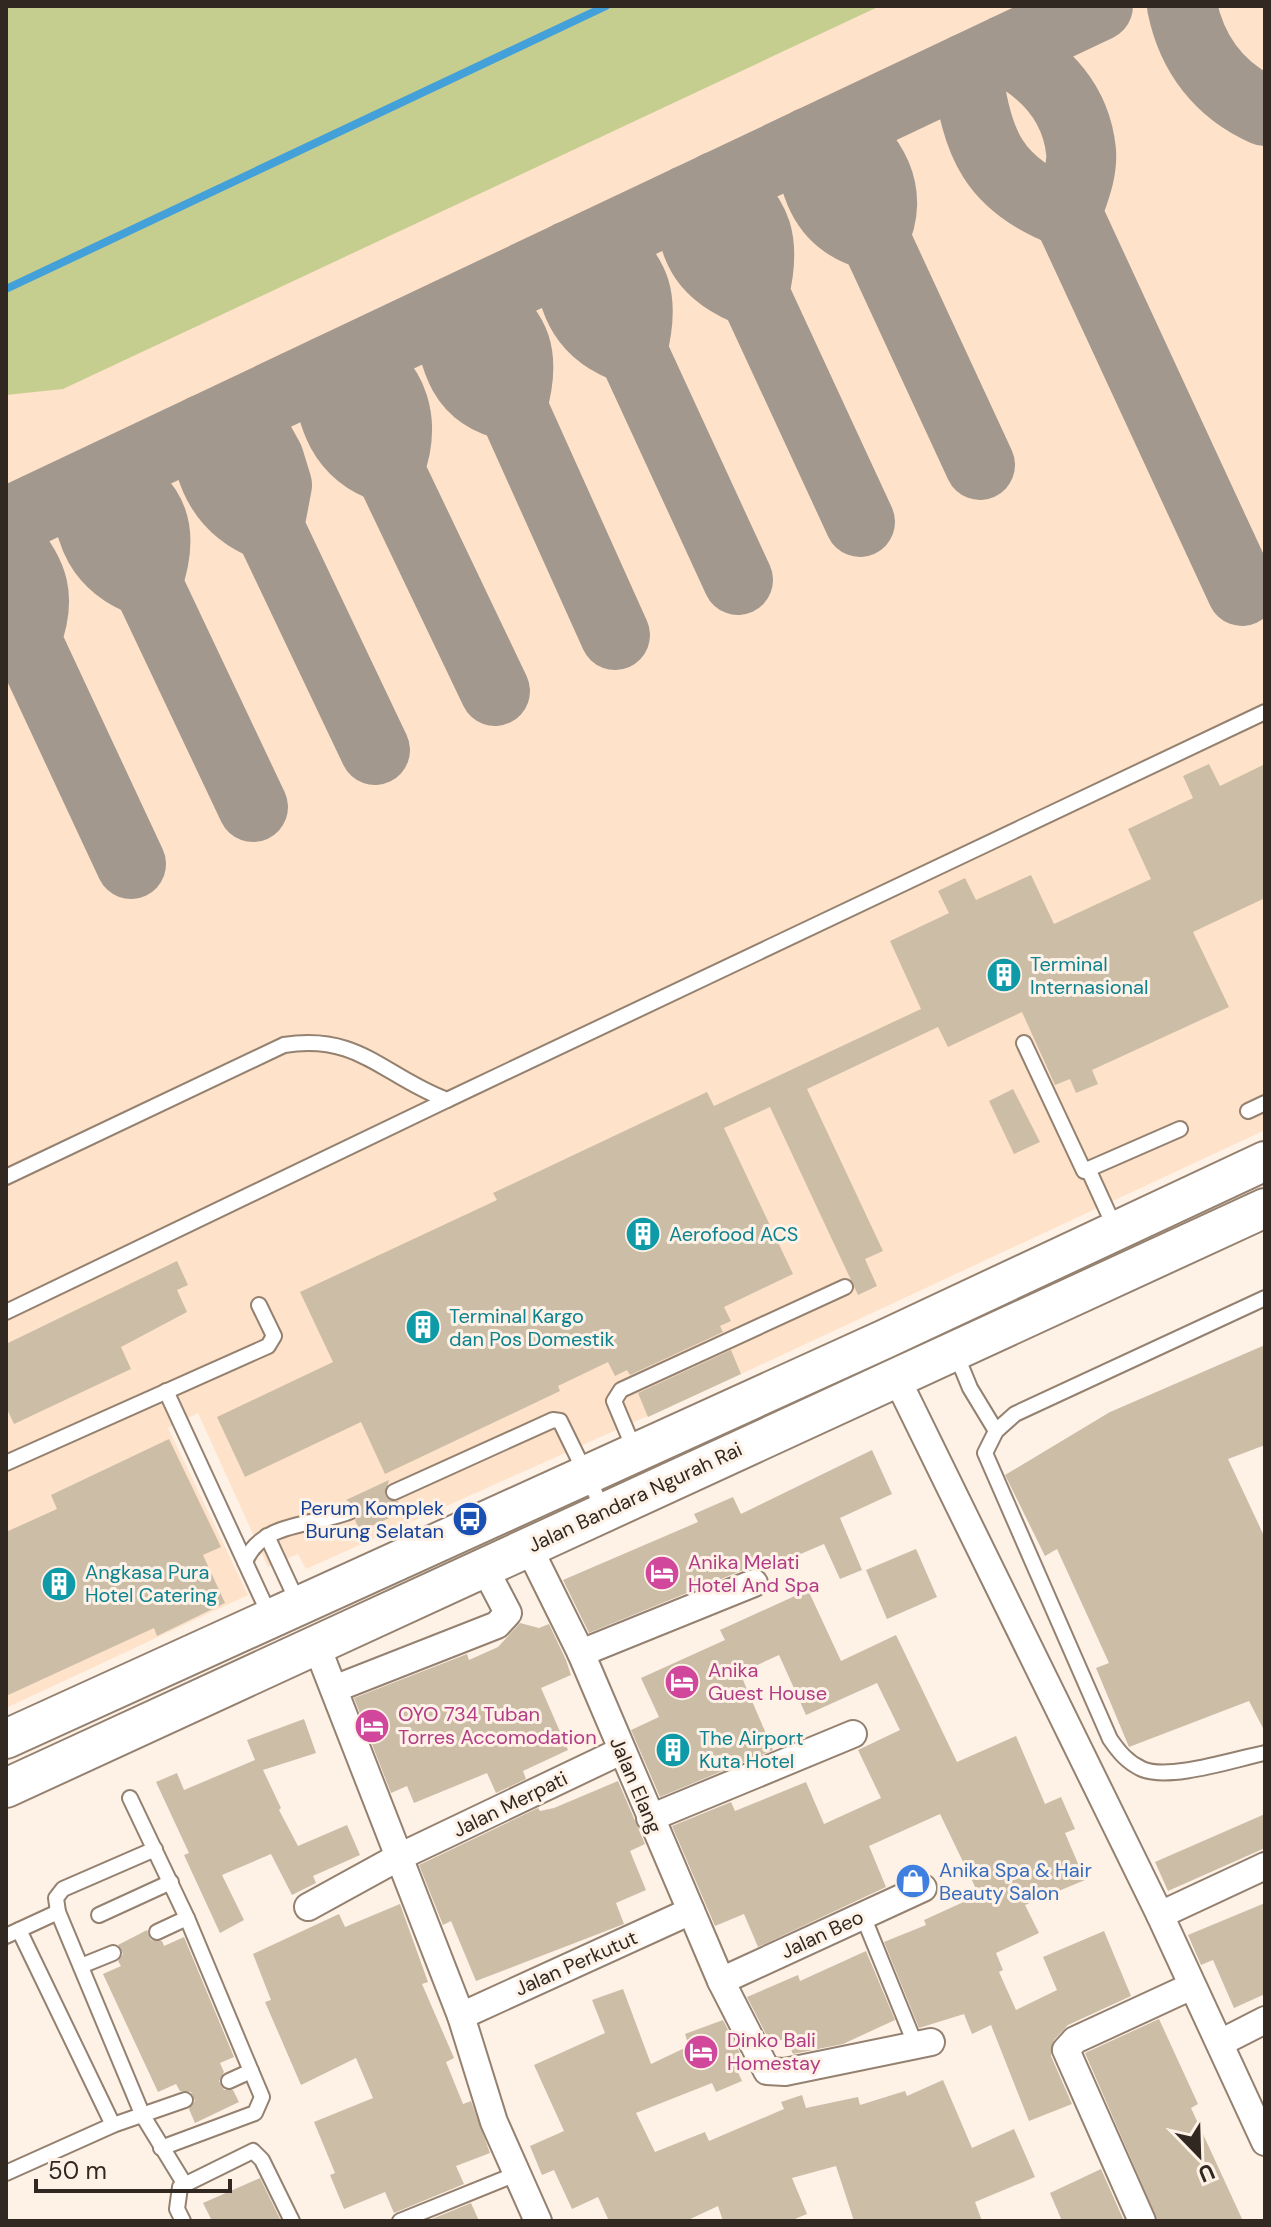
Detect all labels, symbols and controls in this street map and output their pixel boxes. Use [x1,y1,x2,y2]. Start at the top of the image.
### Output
place label: Terminal Internasional [1030,951,1148,1000]
building icon: Terminal Internasional [985,956,1023,994]
building icon: Aerofood ACS [624,1215,662,1253]
place label: Aerofood ACS [669,1221,798,1247]
place label: Terminal Kargo dan Pos Domestik [449,1303,615,1352]
building icon: Terminal Kargo dan Pos Domestik [404,1308,442,1346]
street label: Jalan Bandara Ngurah Rai [524,1436,746,1558]
place label: Perum Komplek Burung Selatan [301,1495,444,1544]
bus stop icon: Perum Komplek Burung Selatan [451,1500,489,1538]
place label: Anika Melati Hotel And Spa [688,1549,819,1598]
hotel icon: Anika Melati Hotel And Spa [643,1554,681,1592]
place label: Angkasa Pura Hotel Catering [85,1559,217,1608]
building icon: Angkasa Pura Hotel Catering [40,1565,78,1603]
place label: Anika Guest House [708,1657,827,1706]
hotel icon: Anika Guest House [663,1663,701,1701]
place label: OYO 734 Tuban Torres Accomodation [398,1701,597,1750]
hotel icon: OYO 734 Tuban Torres Accomodation [353,1707,391,1745]
place label: The Airport Kuta Hotel [699,1725,804,1774]
building icon: The Airport Kuta Hotel [654,1731,692,1769]
street label: Jalan Elang [604,1733,668,1837]
street label: Jalan Merpati [448,1765,572,1843]
place label: Anika Spa & Hair Beauty Salon [939,1857,1092,1906]
shop icon: Anika Spa & Hair Beauty Salon [894,1862,932,1900]
street label: Jalan Beo [776,1904,868,1964]
street label: Jalan Perkutut [511,1924,641,2002]
place label: Dinko Bali Homestay [727,2027,821,2076]
hotel icon: Dinko Bali Homestay [682,2033,720,2071]
north arrow [1159,2115,1239,2195]
scale bar [36,2143,230,2193]
text: 50 m [48,2155,107,2186]
text: U [1194,2157,1219,2189]

